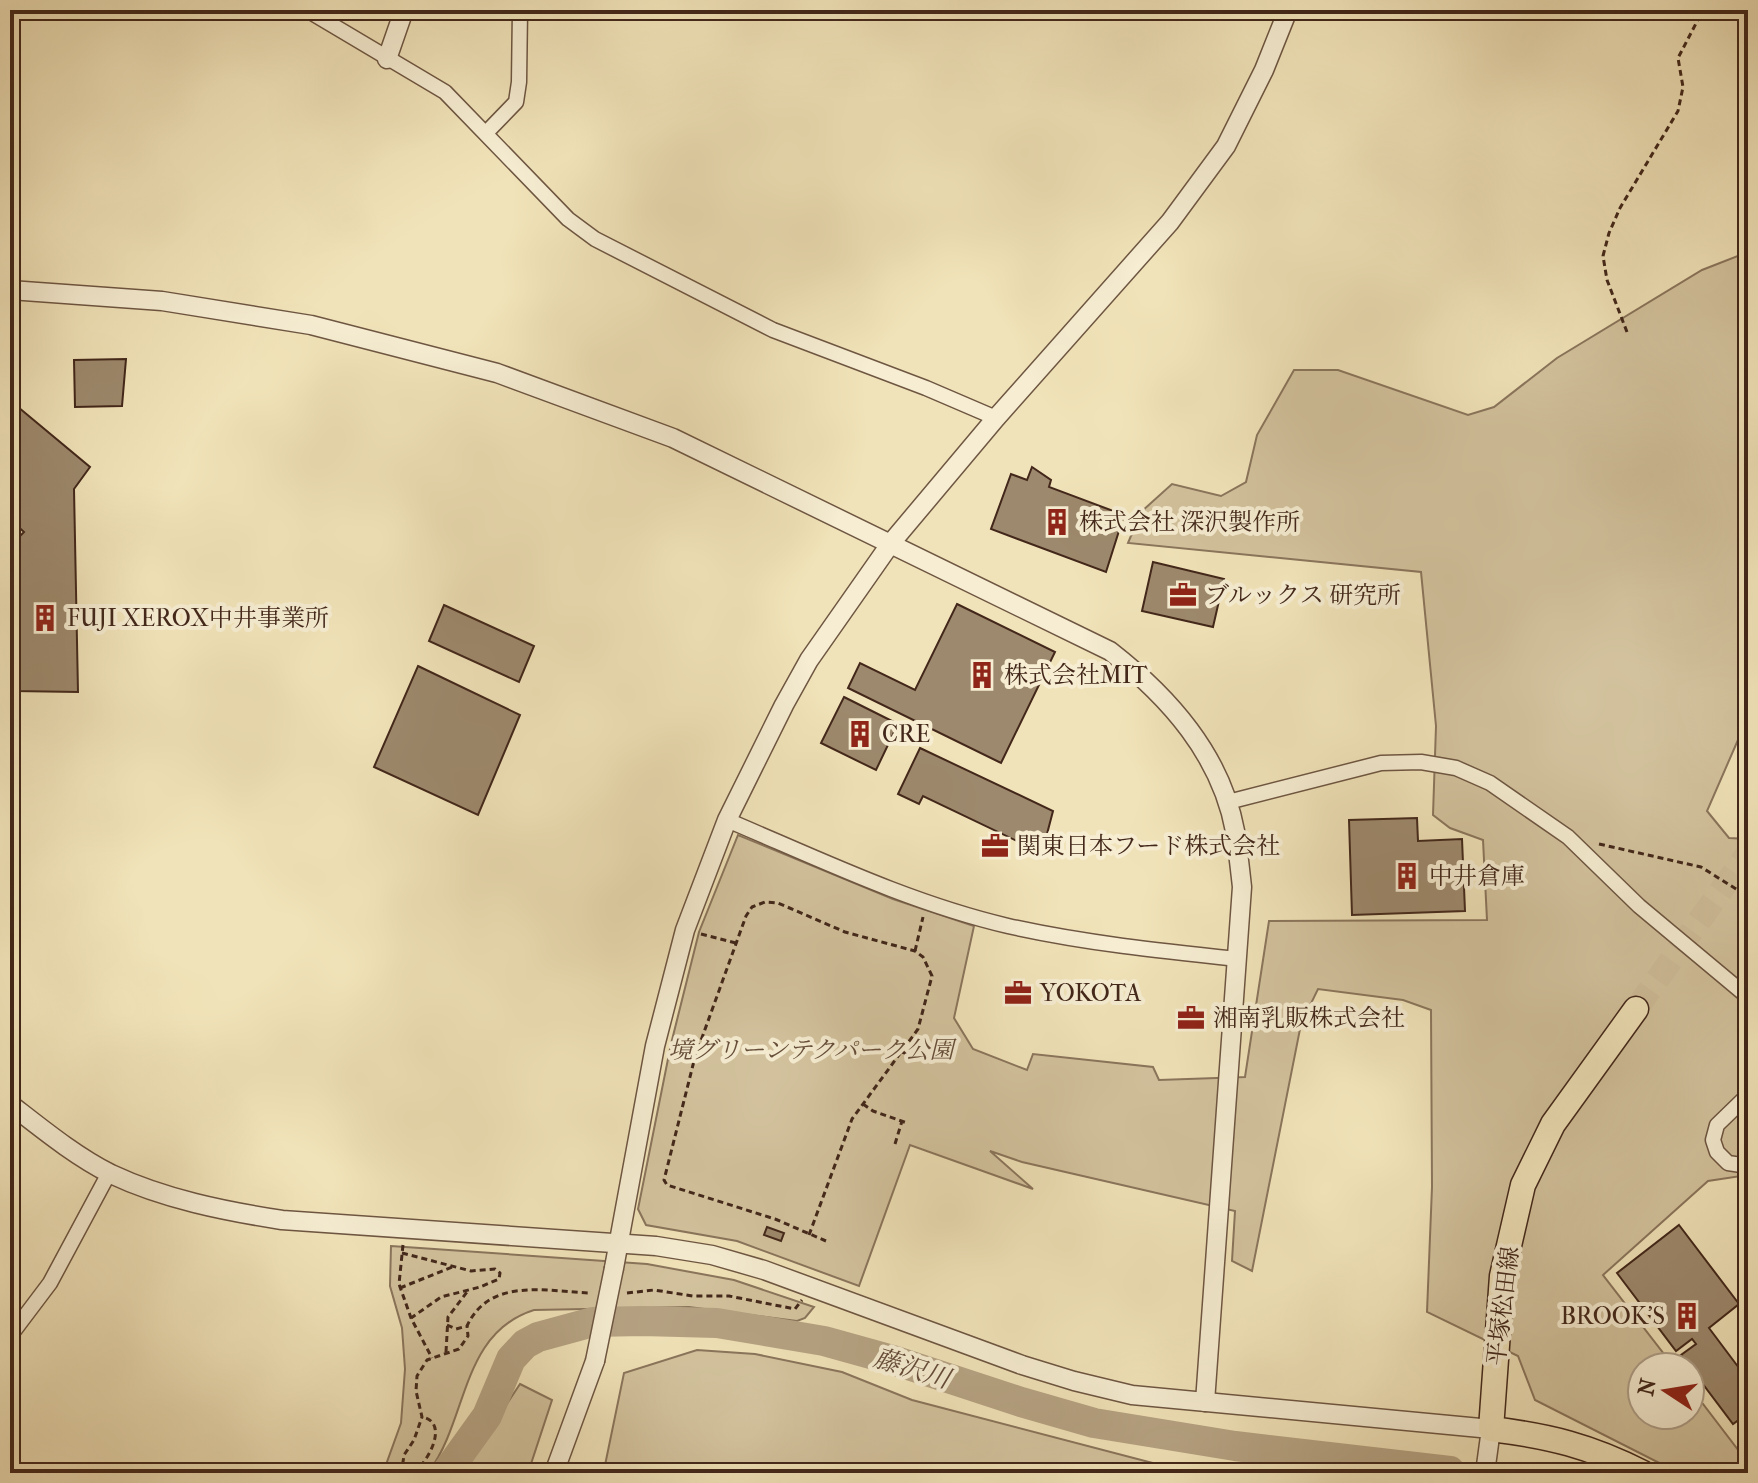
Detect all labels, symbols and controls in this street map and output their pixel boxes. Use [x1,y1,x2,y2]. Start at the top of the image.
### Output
building icon: 株式会社 深沢製作所 [1042,507,1072,537]
place label: 株式会社 深沢製作所 [1079,508,1300,536]
office icon: ブルックス 研究所 [1168,580,1198,610]
place label: ブルックス 研究所 [1205,581,1401,609]
building icon: FUJI XEROX中井事業所 [30,603,60,633]
place label: FUJI XEROX中井事業所 [67,604,329,632]
building icon: 株式会社MIT [967,660,997,690]
place label: 株式会社MIT [1004,661,1148,689]
building icon: CRE [845,719,875,749]
place label: CRE [882,720,930,748]
office icon: 関東日本フード株式会社 [980,831,1010,861]
place label: 関東日本フード株式会社 [1017,832,1280,860]
building icon: 中井倉庫 [1392,861,1422,891]
place label: 中井倉庫 [1429,862,1525,890]
office icon: YOKOTA [1003,978,1033,1008]
place label: YOKOTA [1039,979,1141,1007]
office icon: 湘南乳販株式会社 [1176,1003,1206,1033]
place label: 湘南乳販株式会社 [1213,1004,1405,1032]
park label: 境グリーンテクパーク公園 [668,1036,958,1064]
street label: 平塚松田線 [1482,1245,1524,1367]
building icon: BROOK'S [1672,1301,1702,1331]
place label: BROOK'S [1561,1302,1665,1330]
water label: 藤沢川 [870,1342,957,1396]
north arrow [1626,1351,1706,1431]
text: N [1633,1376,1662,1398]

